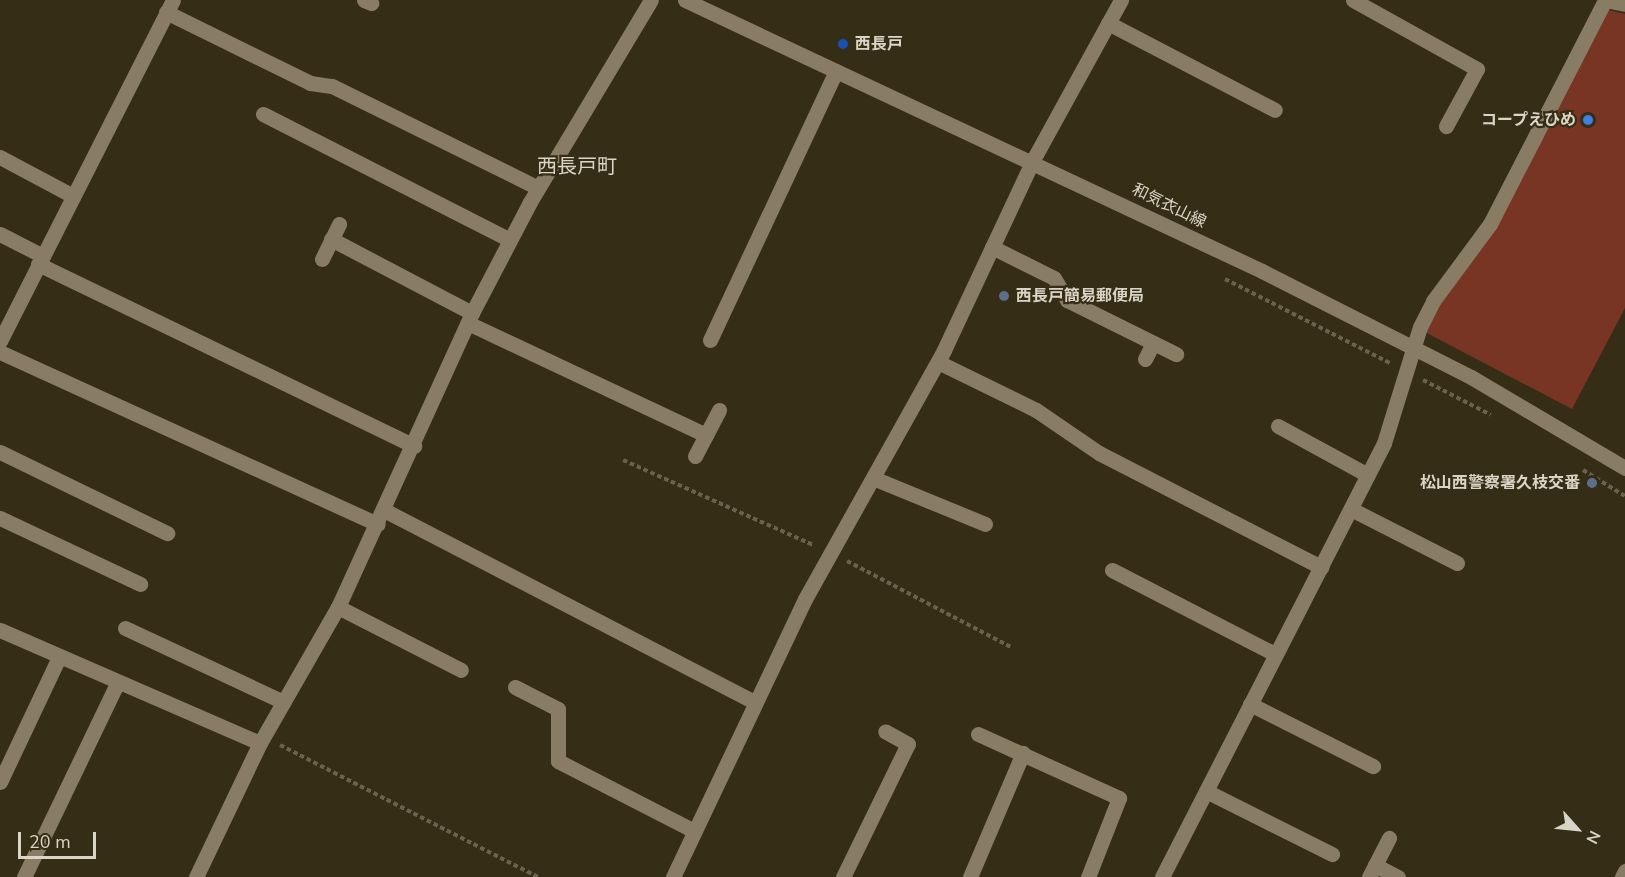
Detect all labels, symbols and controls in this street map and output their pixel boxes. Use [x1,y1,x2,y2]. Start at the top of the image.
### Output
place label: 西長戸 [855,34,903,54]
marker: 西長戸 [836,37,850,51]
place label: コープえひめ [1480,110,1576,130]
marker: コープえひめ [1581,113,1595,127]
district label: 西長戸町 [537,154,617,178]
street label: 和気衣山線 [1129,180,1209,232]
place label: 西長戸簡易郵便局 [1016,286,1144,306]
marker: 西長戸簡易郵便局 [997,289,1011,303]
place label: 松山西警察署久枝交番 [1420,473,1580,493]
marker: 松山西警察署久枝交番 [1585,476,1599,490]
north arrow [1547,799,1607,859]
scale bar [21,820,99,858]
text: N [1581,827,1606,847]
text: 20 m [29,830,71,854]

